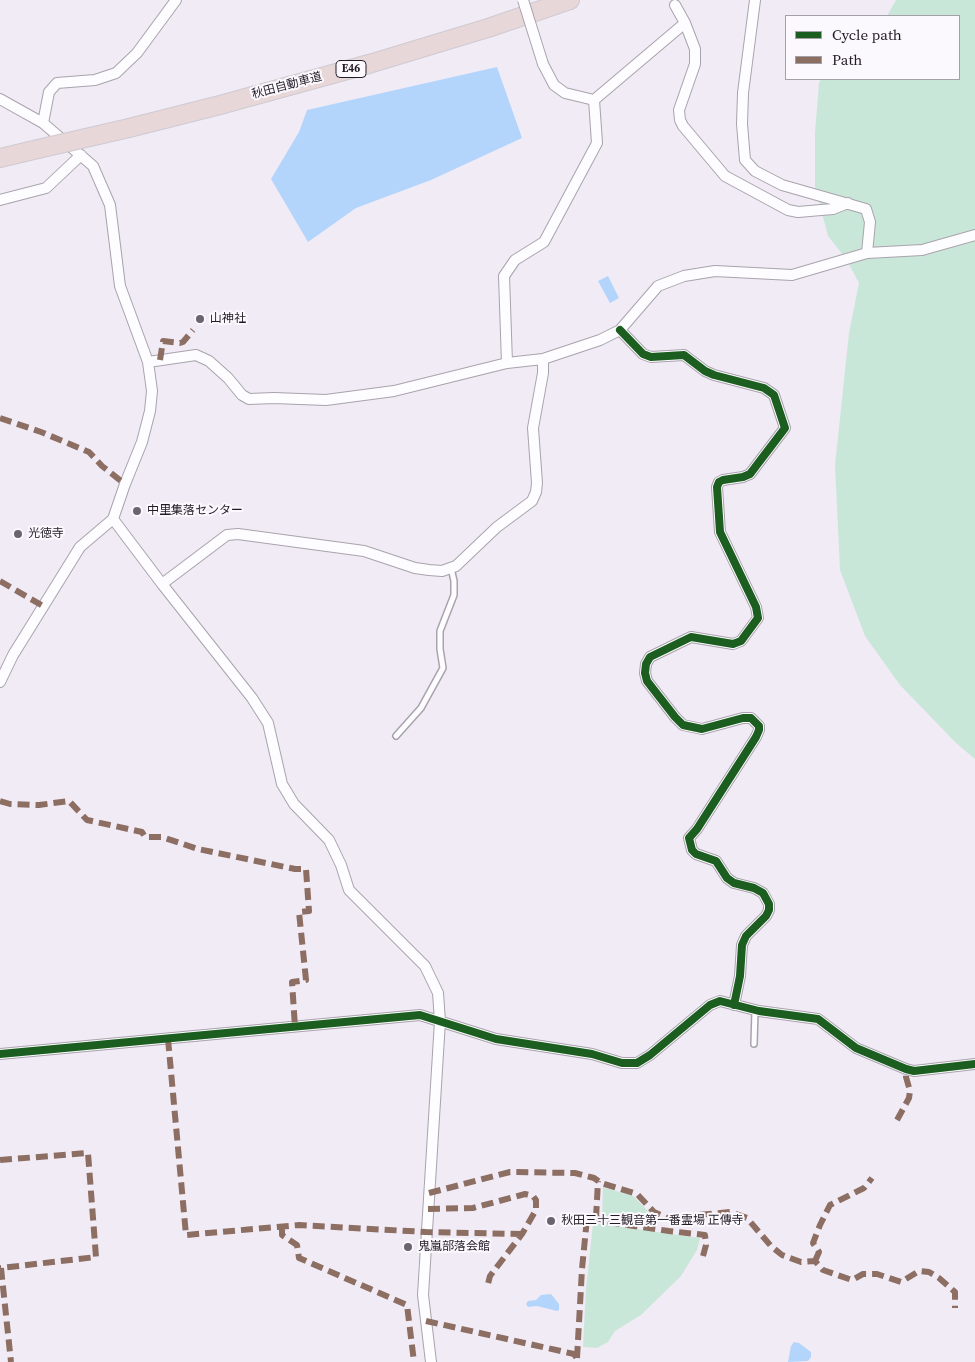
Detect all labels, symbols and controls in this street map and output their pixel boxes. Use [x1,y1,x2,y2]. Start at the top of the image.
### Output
legend [785,15,960,80]
text: Cycle path [832,24,902,45]
text: Path [832,49,862,70]
road number: E46 [336,61,366,78]
street label: 秋田自動車道 [250,70,324,102]
place label: 山神社 [210,312,246,326]
marker: 山神社 [194,313,206,325]
place label: 中里集落センター [147,504,243,518]
marker: 中里集落センター [131,505,143,517]
place label: 光徳寺 [28,527,64,541]
marker: 光徳寺 [12,528,24,540]
place label: 秋田三十三観音第一番霊場 正傳寺 [561,1214,744,1228]
marker: 秋田三十三観音第一番霊場 正傳寺 [545,1215,557,1227]
place label: 鬼嵐部落会館 [418,1240,490,1254]
marker: 鬼嵐部落会館 [402,1241,414,1253]

